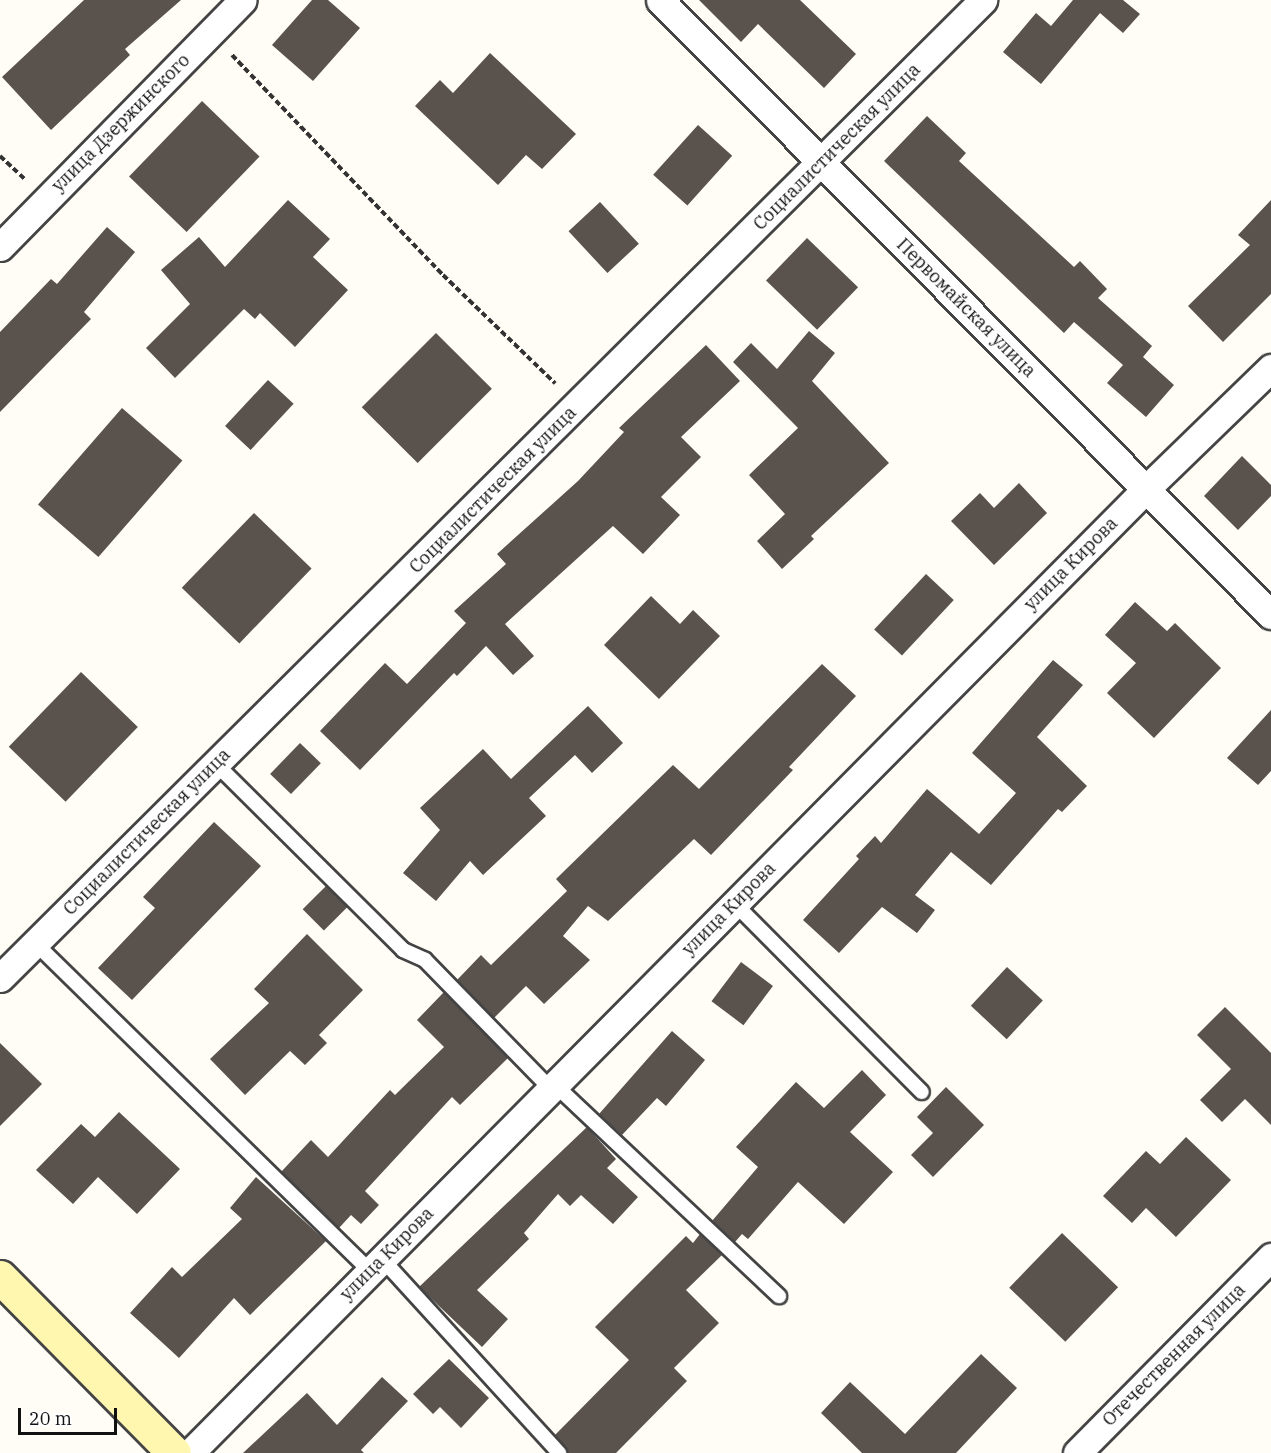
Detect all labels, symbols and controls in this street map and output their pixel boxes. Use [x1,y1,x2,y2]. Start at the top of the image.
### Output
street label: улица Дзержинского [48,50,194,196]
street label: Социалистическая улица [749,59,925,235]
street label: Первомайская улица [892,234,1040,382]
street label: Социалистическая улица [405,402,581,578]
street label: улица Кирова [1020,513,1122,615]
street label: Социалистическая улица [59,744,235,920]
street label: улица Кирова [678,858,780,960]
street label: улица Кирова [336,1203,438,1305]
street label: Отечественная улица [1098,1279,1250,1431]
scale bar [21,1396,120,1434]
text: 20 m [29,1407,72,1430]

